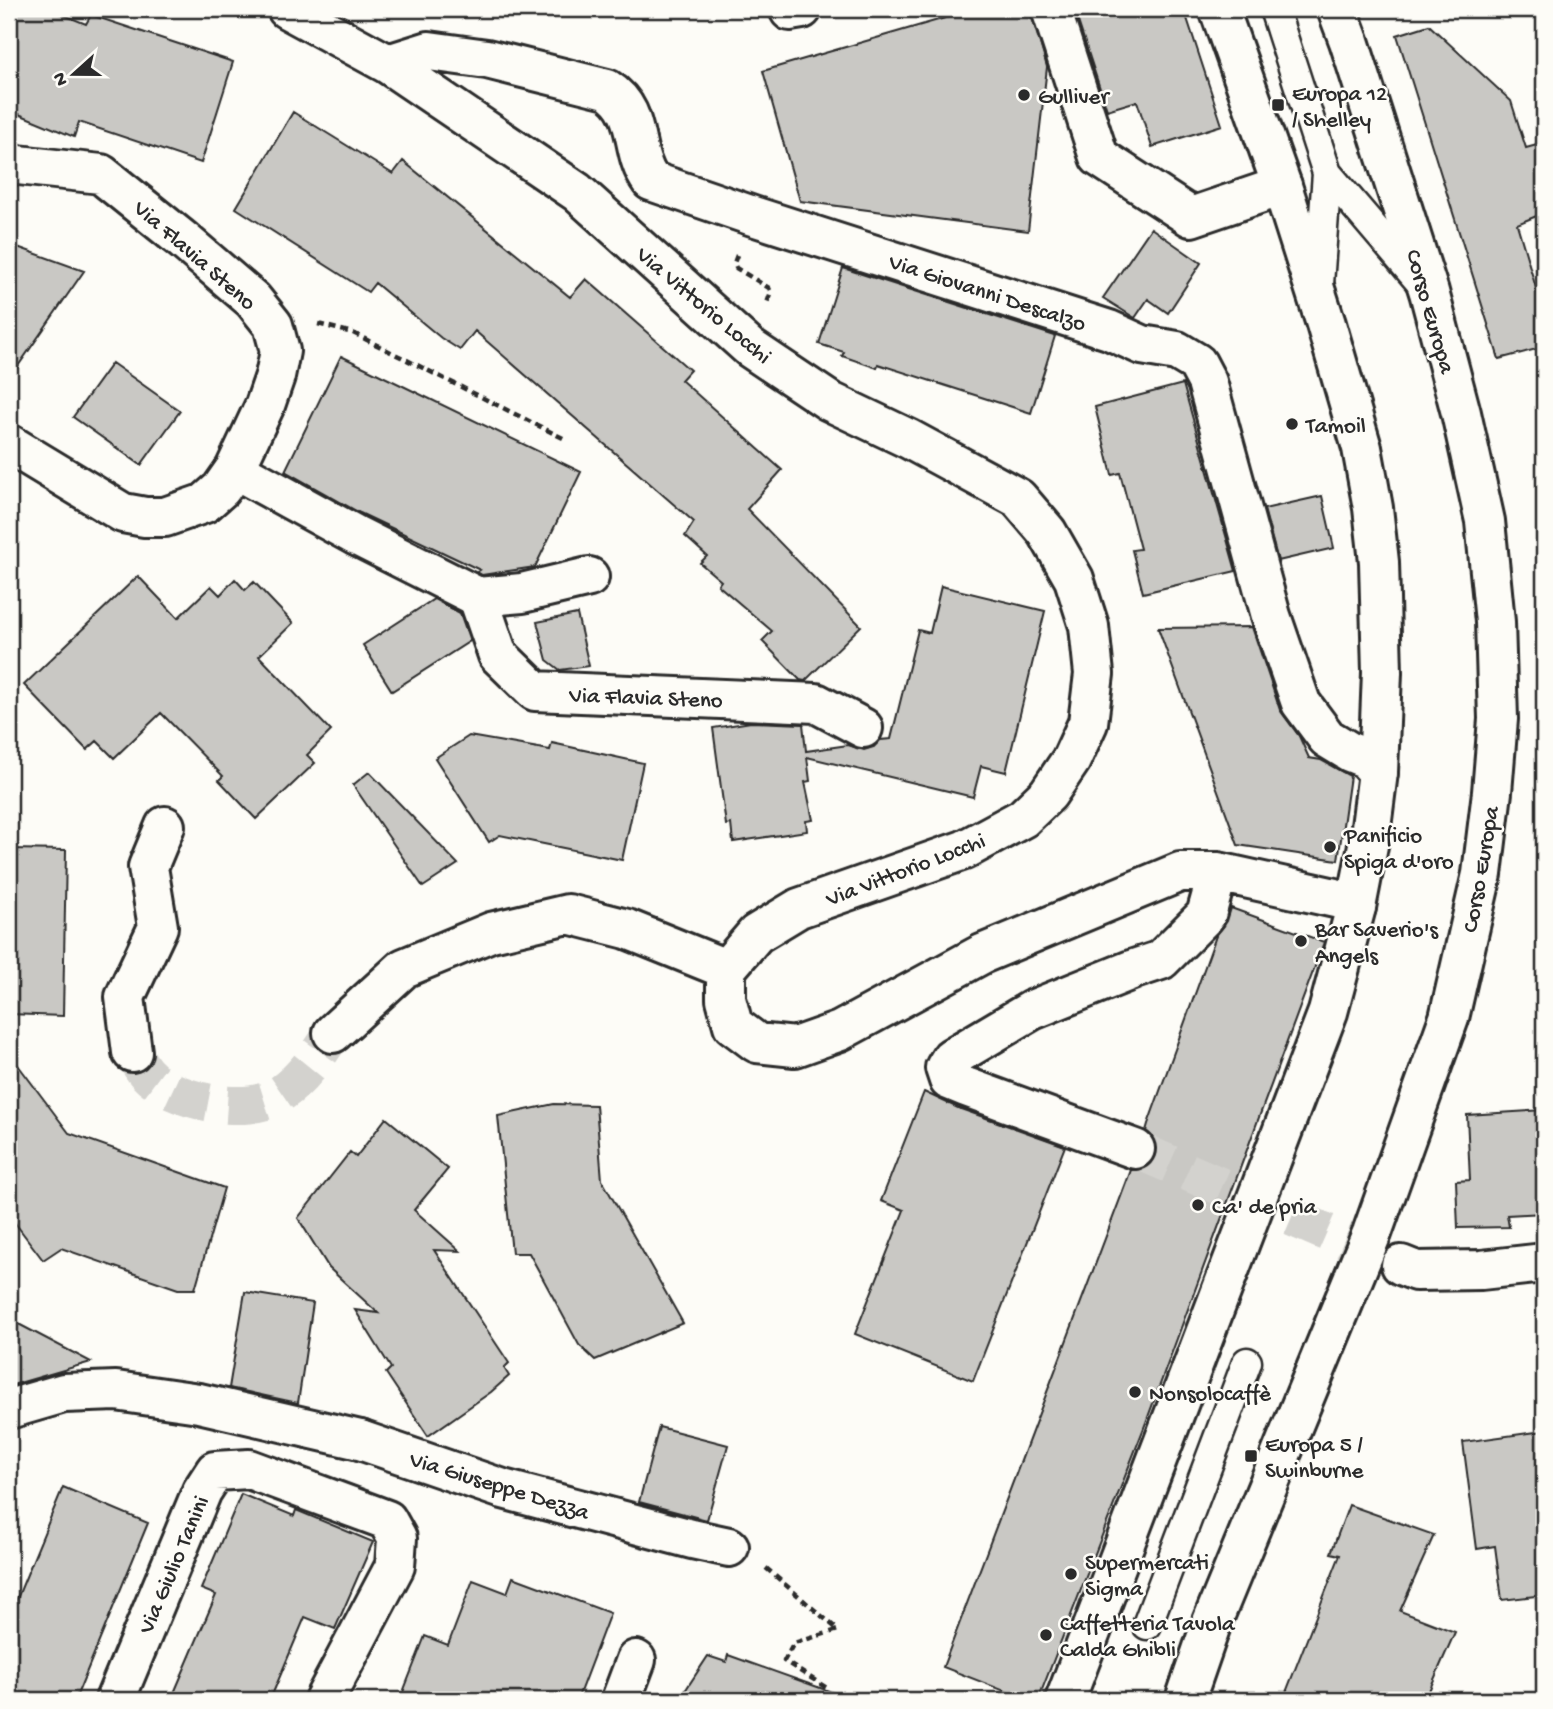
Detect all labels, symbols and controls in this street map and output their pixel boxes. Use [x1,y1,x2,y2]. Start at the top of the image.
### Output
north arrow [38,38,108,108]
text: N [48,69,74,89]
place label: Europa 12 / Shelley [1292,82,1387,135]
place label: Gulliver [1038,85,1110,112]
marker: Gulliver [1016,87,1032,103]
marker: Europa 12 / Shelley [1270,97,1286,113]
street label: Via Flavia Steno [126,195,261,317]
street label: Via Vittorio Locchi [629,242,776,371]
street label: Corso Europa [1398,247,1460,378]
street label: Via Giovanni Descalzo [884,249,1089,339]
place label: Tamoil [1304,414,1366,441]
marker: Tamoil [1284,416,1300,432]
street label: Via Flavia Steno [568,683,723,716]
street label: Corso Europa [1458,803,1507,935]
place label: Panificio Spiga d'oro [1343,824,1454,877]
street label: Via Vittorio Locchi [822,828,990,914]
marker: Panificio Spiga d'oro [1322,839,1338,855]
place label: Bar Saverio's Angels [1314,918,1438,971]
marker: Bar Saverio's Angels [1293,933,1309,949]
place label: Ca' de pria [1212,1195,1318,1222]
marker: Ca' de pria [1190,1197,1206,1213]
place label: Nonsolocaffè [1149,1382,1272,1409]
marker: Nonsolocaffè [1127,1384,1143,1400]
place label: Europa 5 / Swinburne [1265,1433,1364,1486]
street label: Via Giuseppe Dezza [405,1447,593,1528]
marker: Europa 5 / Swinburne [1243,1448,1259,1464]
street label: Via Giulio Tanini [134,1492,216,1639]
place label: Supermercati Sigma [1085,1551,1209,1604]
marker: Supermercati Sigma [1063,1566,1079,1582]
place label: Caffetteria Tavola Calda Ghibli [1060,1612,1236,1665]
marker: Caffetteria Tavola Calda Ghibli [1038,1627,1054,1643]

